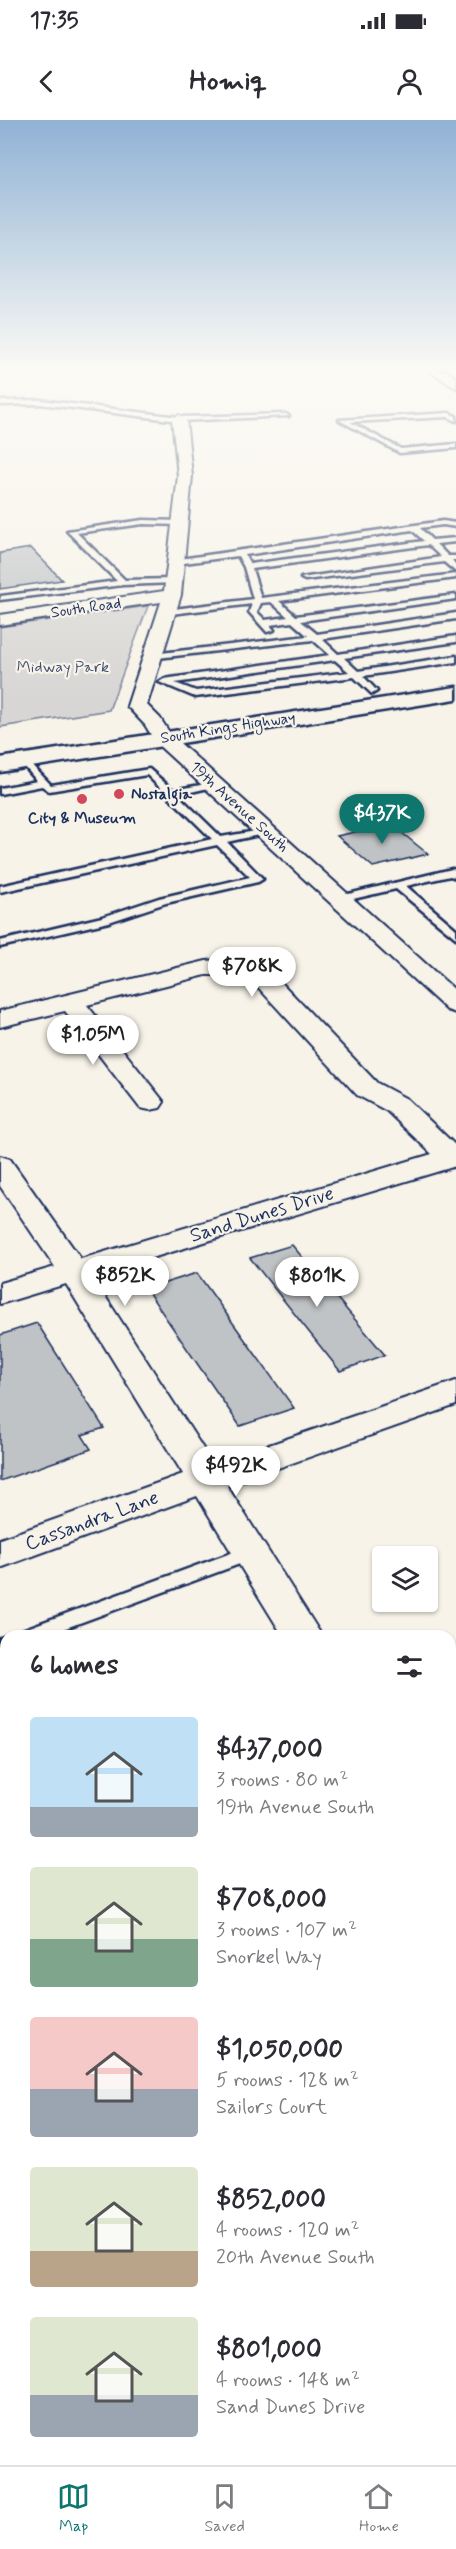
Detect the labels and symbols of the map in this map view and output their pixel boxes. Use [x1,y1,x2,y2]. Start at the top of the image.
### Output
street label: South Road [49,593,123,623]
park label: Midway Park [17,657,109,678]
street label: South Kings Highway [159,707,297,750]
street label: 19th Avenue South [185,757,293,857]
place label: Nostalgia [131,784,192,807]
marker: Nostalgia [112,787,126,801]
marker: City & Museum [75,792,89,806]
pin: $437K [340,794,424,845]
place label: City & Museum [28,808,136,829]
pin: $708K [210,947,294,998]
pin: $1.05M [44,1015,142,1066]
street label: Sand Dunes Drive [187,1180,337,1250]
pin: $852K [83,1256,167,1307]
pin: $801K [275,1257,359,1308]
pin: $492K [194,1446,278,1497]
street label: Cassandra Lane [22,1484,162,1558]

